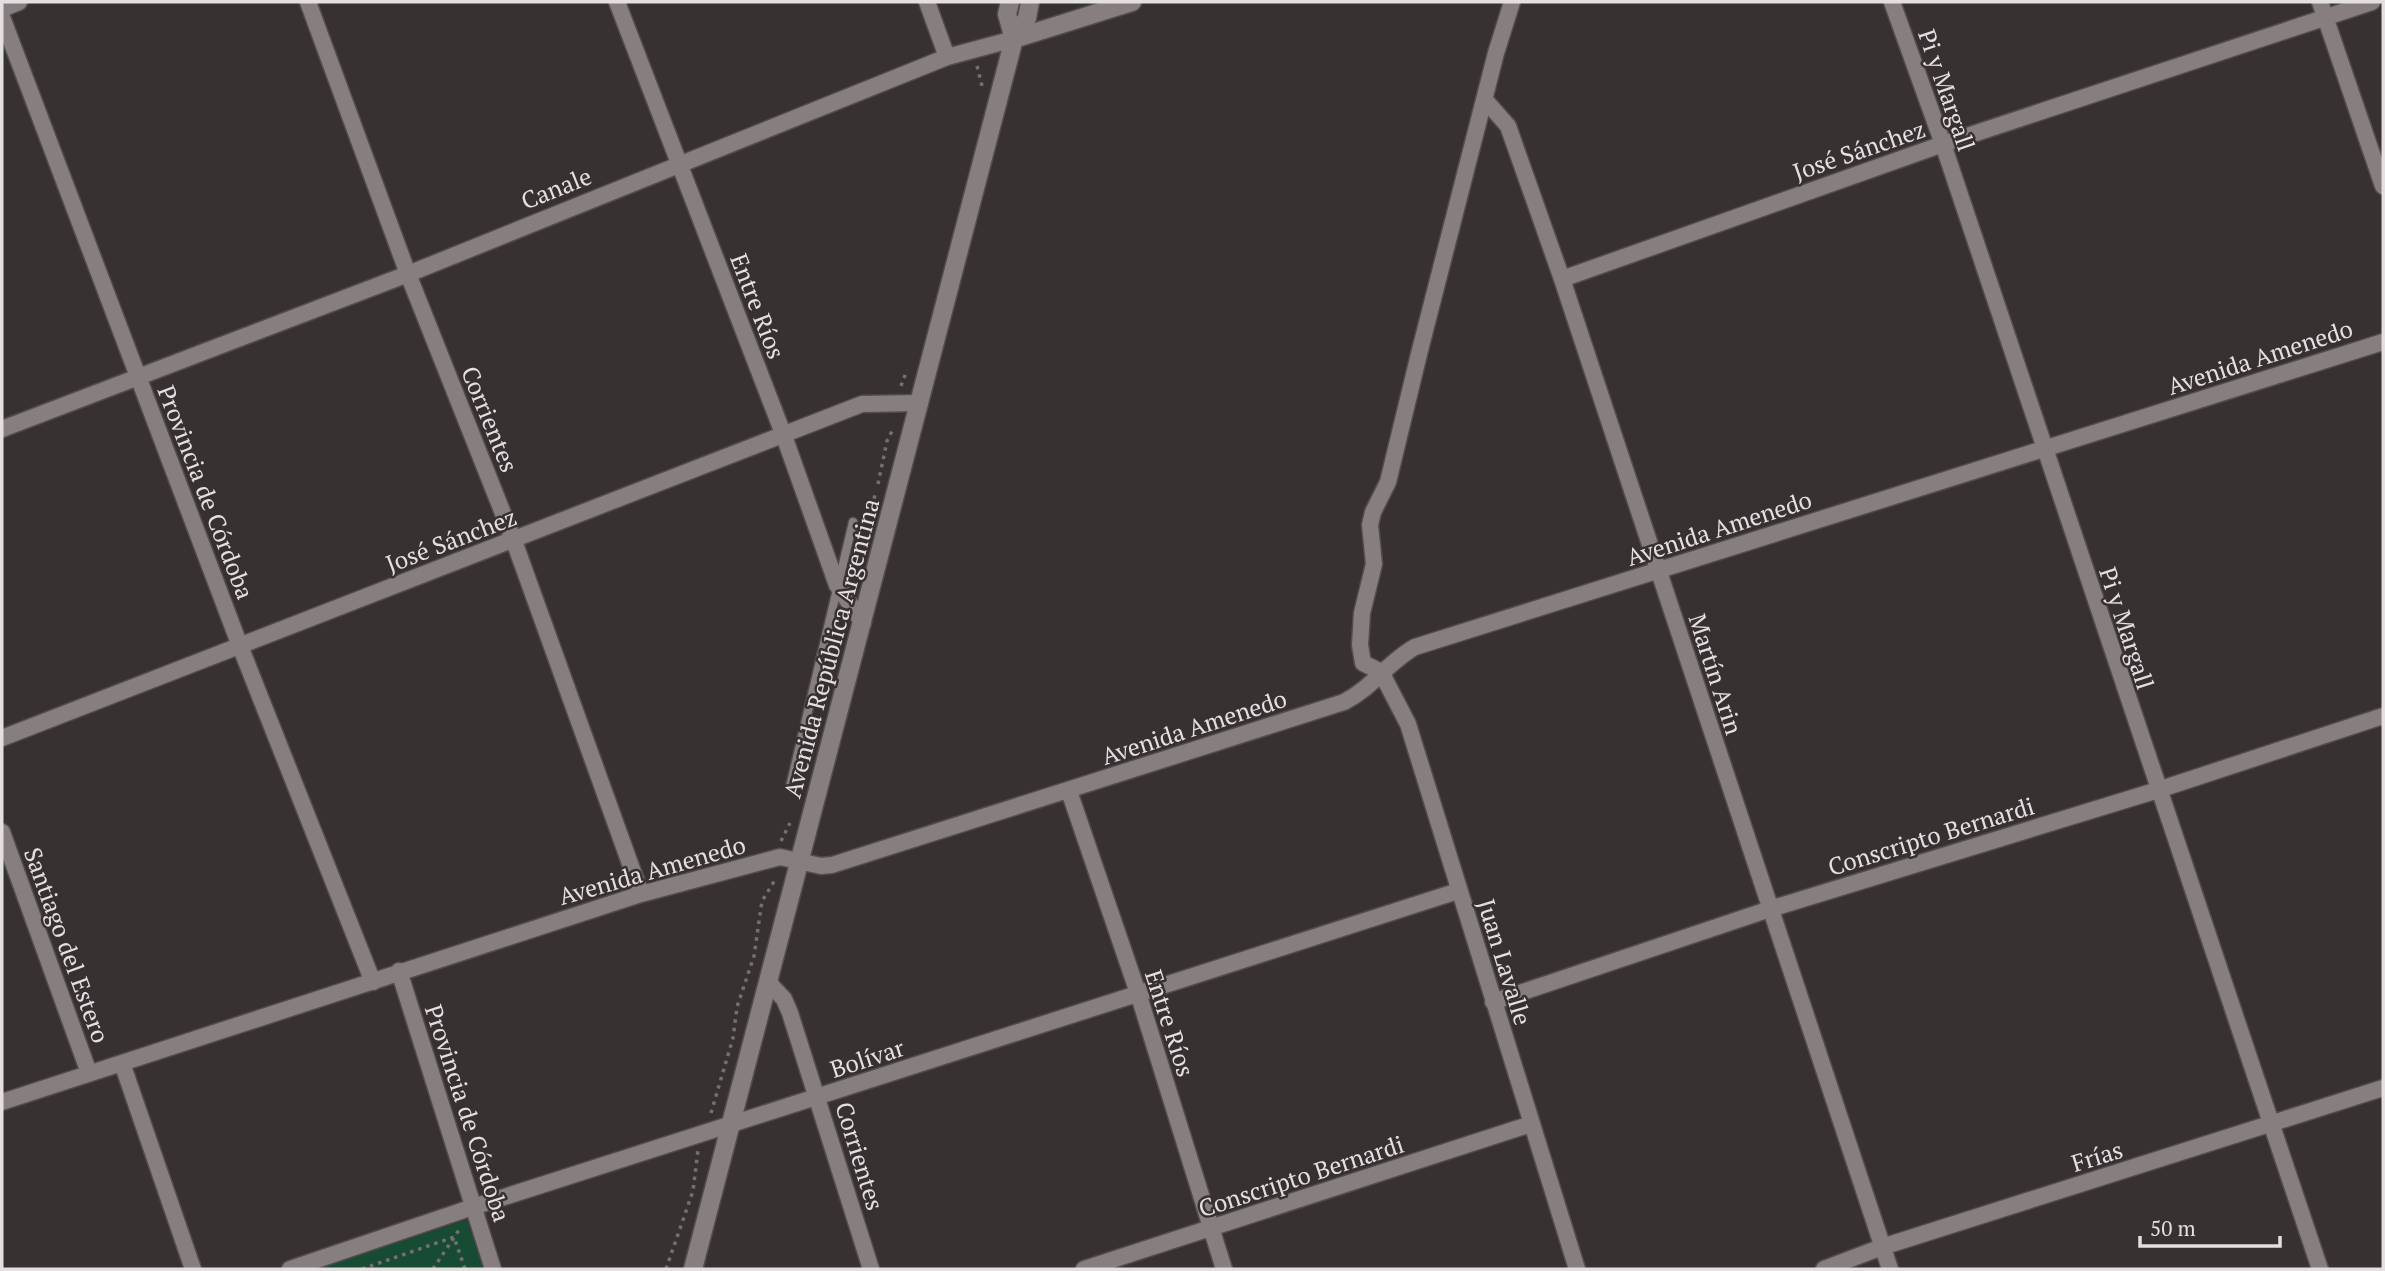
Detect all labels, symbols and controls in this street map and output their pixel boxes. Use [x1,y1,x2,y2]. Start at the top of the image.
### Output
street label: Pi y Margall [1911,25,1983,155]
street label: José Sánchez [1789,112,1929,188]
street label: Canale [516,159,596,217]
street label: Entre Ríos [723,249,793,363]
street label: Avenida Amenedo [2163,312,2357,402]
street label: Corrientes [454,361,526,477]
street label: Provincia de Córdoba [150,380,262,604]
street label: Avenida Amenedo [1622,483,1816,573]
street label: Avenida República Argentina [776,495,886,801]
street label: José Sánchez [381,500,521,580]
street label: Pi y Margall [2092,563,2162,693]
street label: Martín Arin [1681,610,1751,738]
street label: Avenida Amenedo [1097,682,1291,772]
street label: Conscripto Bernardi [1824,789,2038,883]
street label: Avenida Amenedo [555,828,749,912]
street label: Santiago del Estero [17,843,117,1047]
street label: Juan Lavalle [1471,895,1539,1029]
street label: Entre Ríos [1138,966,1202,1080]
street label: Provincia de Córdoba [418,1000,518,1226]
street label: Bolívar [826,1031,909,1085]
street label: Corrientes [828,1098,892,1214]
street label: Conscripto Bernardi [1194,1128,1408,1224]
street label: Frías [2067,1133,2127,1179]
scale bar [2140,1204,2280,1248]
text: 50 m [2150,1214,2196,1242]

